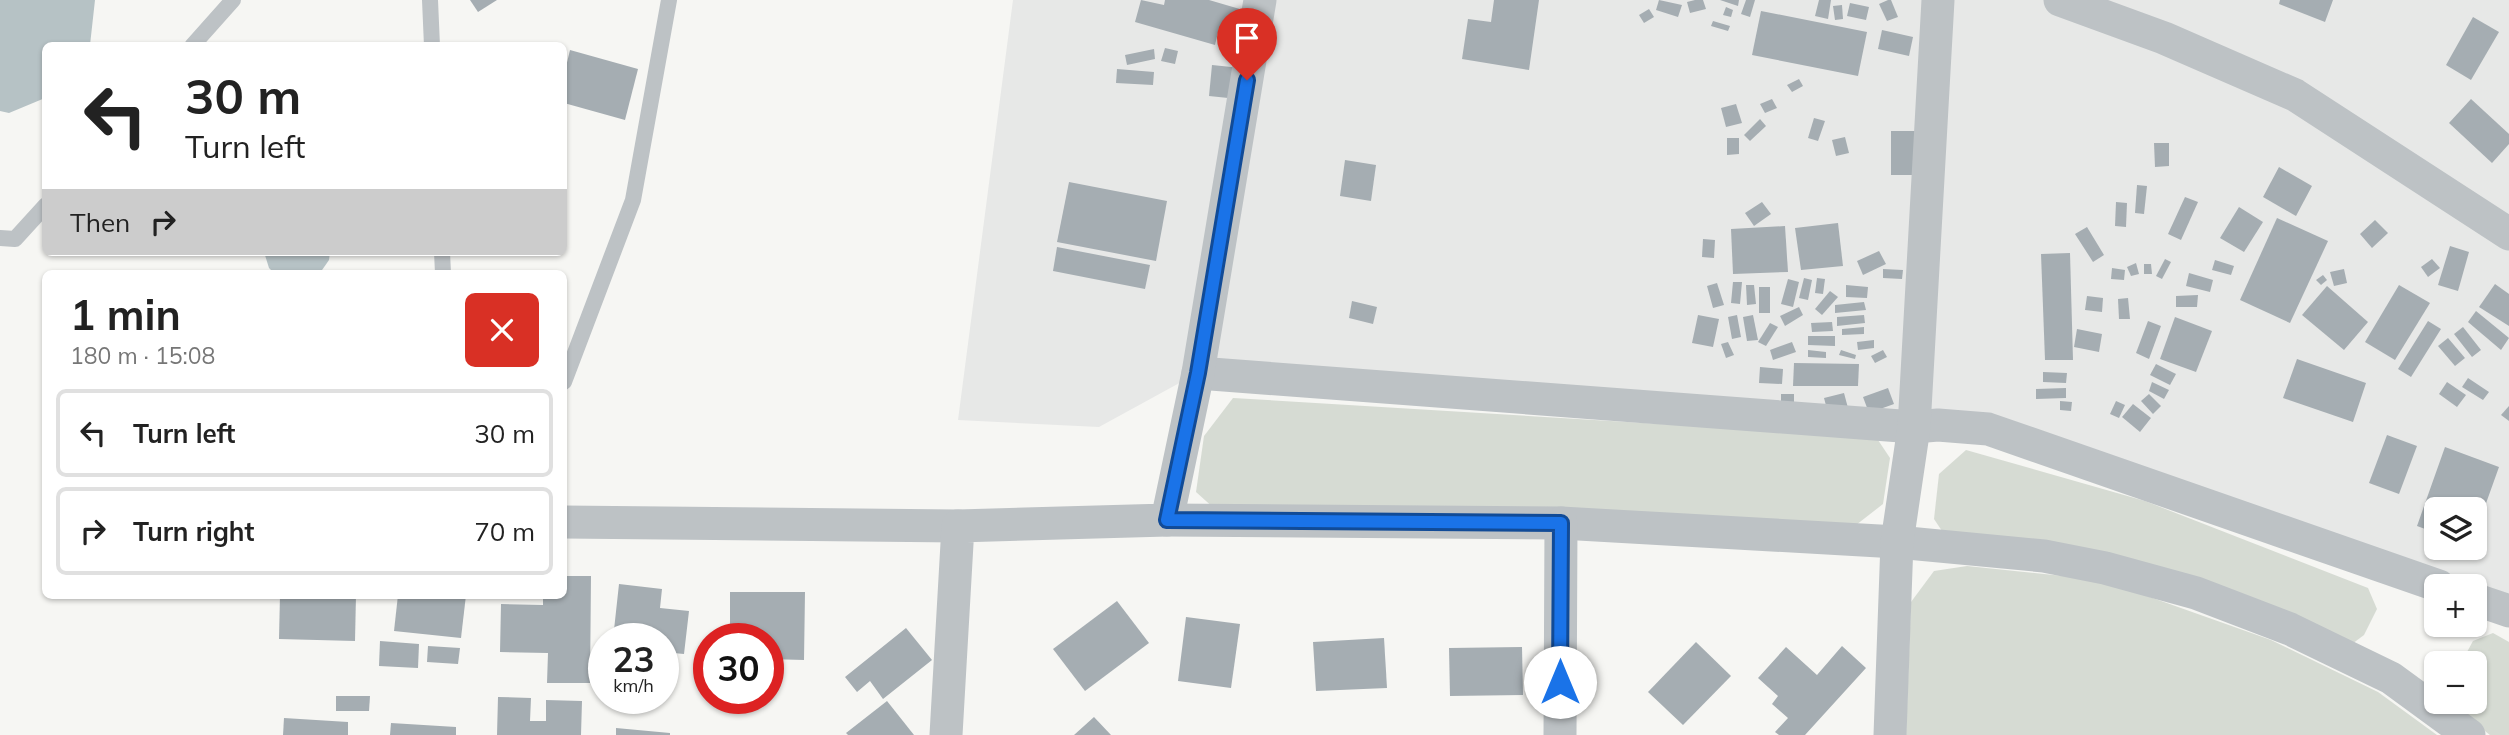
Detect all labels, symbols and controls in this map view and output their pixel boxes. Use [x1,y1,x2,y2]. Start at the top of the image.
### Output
pin [1217,8,1277,80]
icon: arrive [1228,19,1266,57]
text: 30 m [185,65,301,126]
icon: left [70,70,161,161]
text: Turn left [185,126,305,166]
icon: right [144,203,182,241]
text: Then [70,206,130,239]
text: 1 min [70,288,181,341]
button: close [465,293,539,367]
text: 180 m · 15:08 [70,341,215,370]
icon: left [74,414,112,452]
text: Turn left [133,417,235,450]
text: 30 m [474,417,535,450]
map controls [2424,497,2487,714]
button: layers [2424,497,2487,560]
icon: right [74,512,112,550]
text: Turn right [133,515,254,548]
text: 70 m [474,515,535,548]
button: + [2424,574,2487,637]
speed limit sign: 30 [693,623,784,714]
text: 23 [612,637,655,681]
position arrow [1523,645,1597,719]
button: − [2424,651,2487,714]
text: km/h [613,674,654,697]

